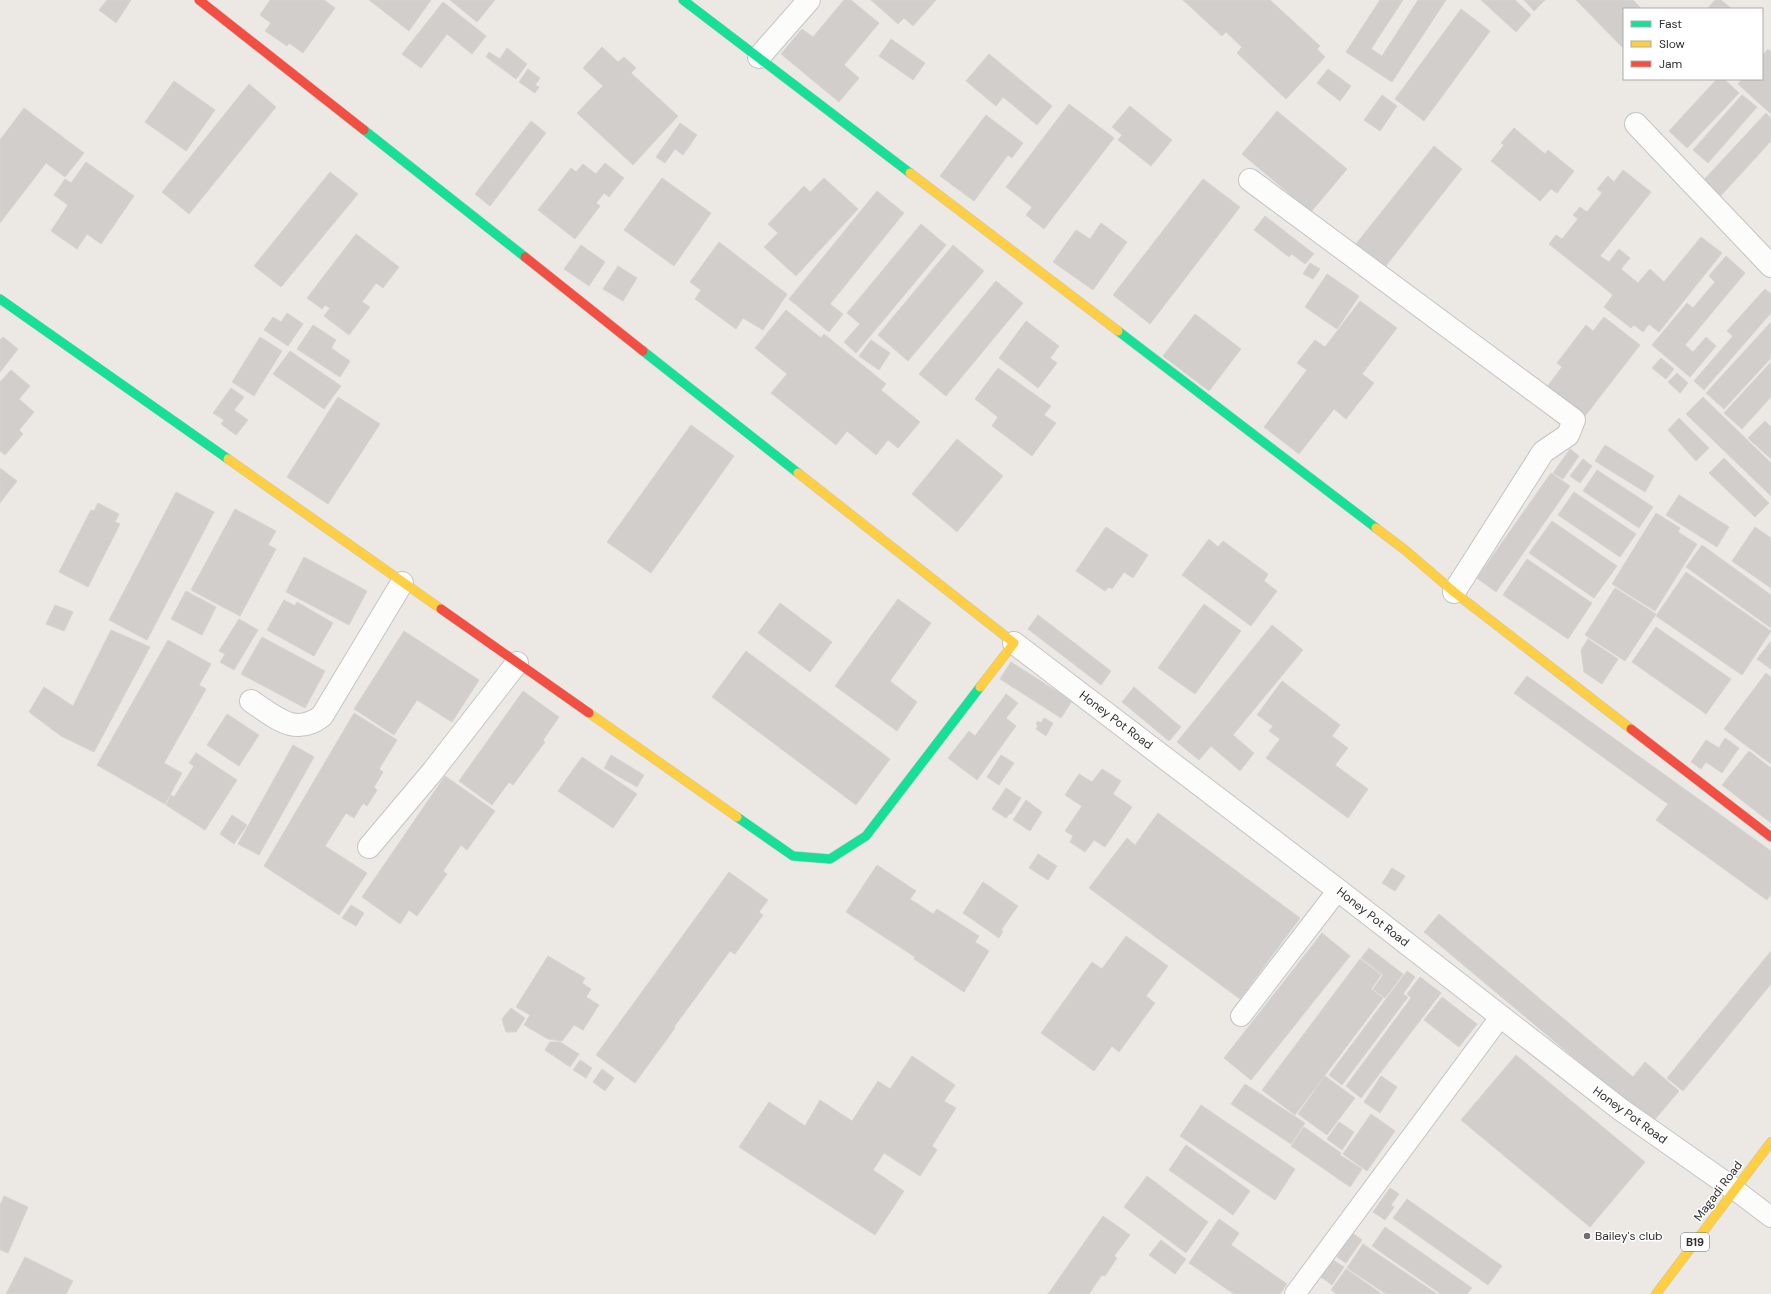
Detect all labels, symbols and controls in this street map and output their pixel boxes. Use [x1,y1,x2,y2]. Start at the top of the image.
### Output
legend [1623,8,1763,80]
text: Fast [1659,16,1682,32]
text: Slow [1659,36,1685,52]
text: Jam [1659,56,1682,72]
street label: Honey Pot Road [1076,687,1156,753]
street label: Honey Pot Road [1333,884,1413,950]
street label: Honey Pot Road [1590,1083,1670,1147]
street label: Magadi Road [1690,1158,1746,1224]
place label: Bailey's club [1595,1228,1663,1244]
marker: Bailey's club [1582,1231,1592,1241]
road number: B19 [1681,1233,1709,1251]

